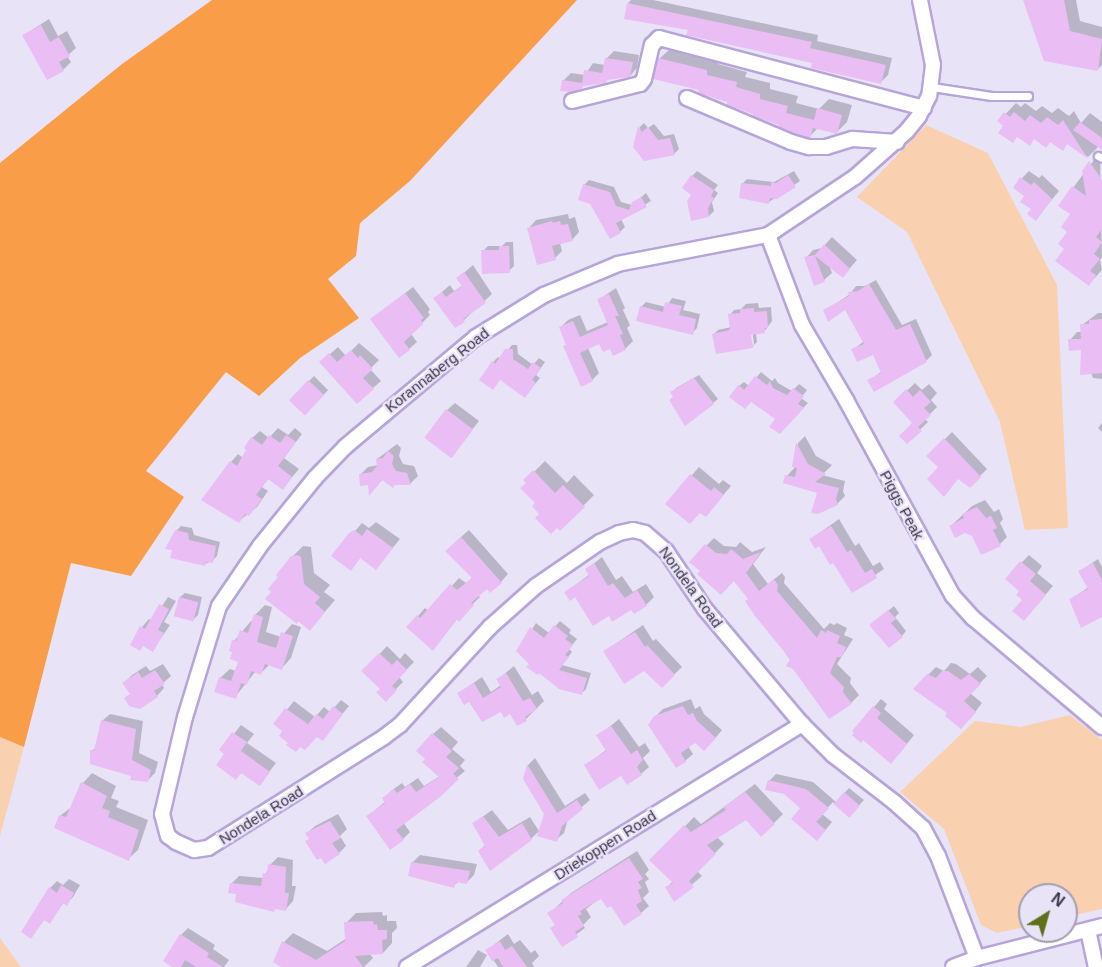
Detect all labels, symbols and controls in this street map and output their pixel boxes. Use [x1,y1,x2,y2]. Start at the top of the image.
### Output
street label: Korannaberg Road [382,324,492,416]
street label: Piggs Peak [876,467,928,543]
street label: Nondela Road [656,543,726,631]
street label: Nondela Road [216,782,306,848]
street label: Driekoppen Road [551,806,659,884]
north arrow [1018,883,1078,943]
text: N [1048,890,1068,910]

